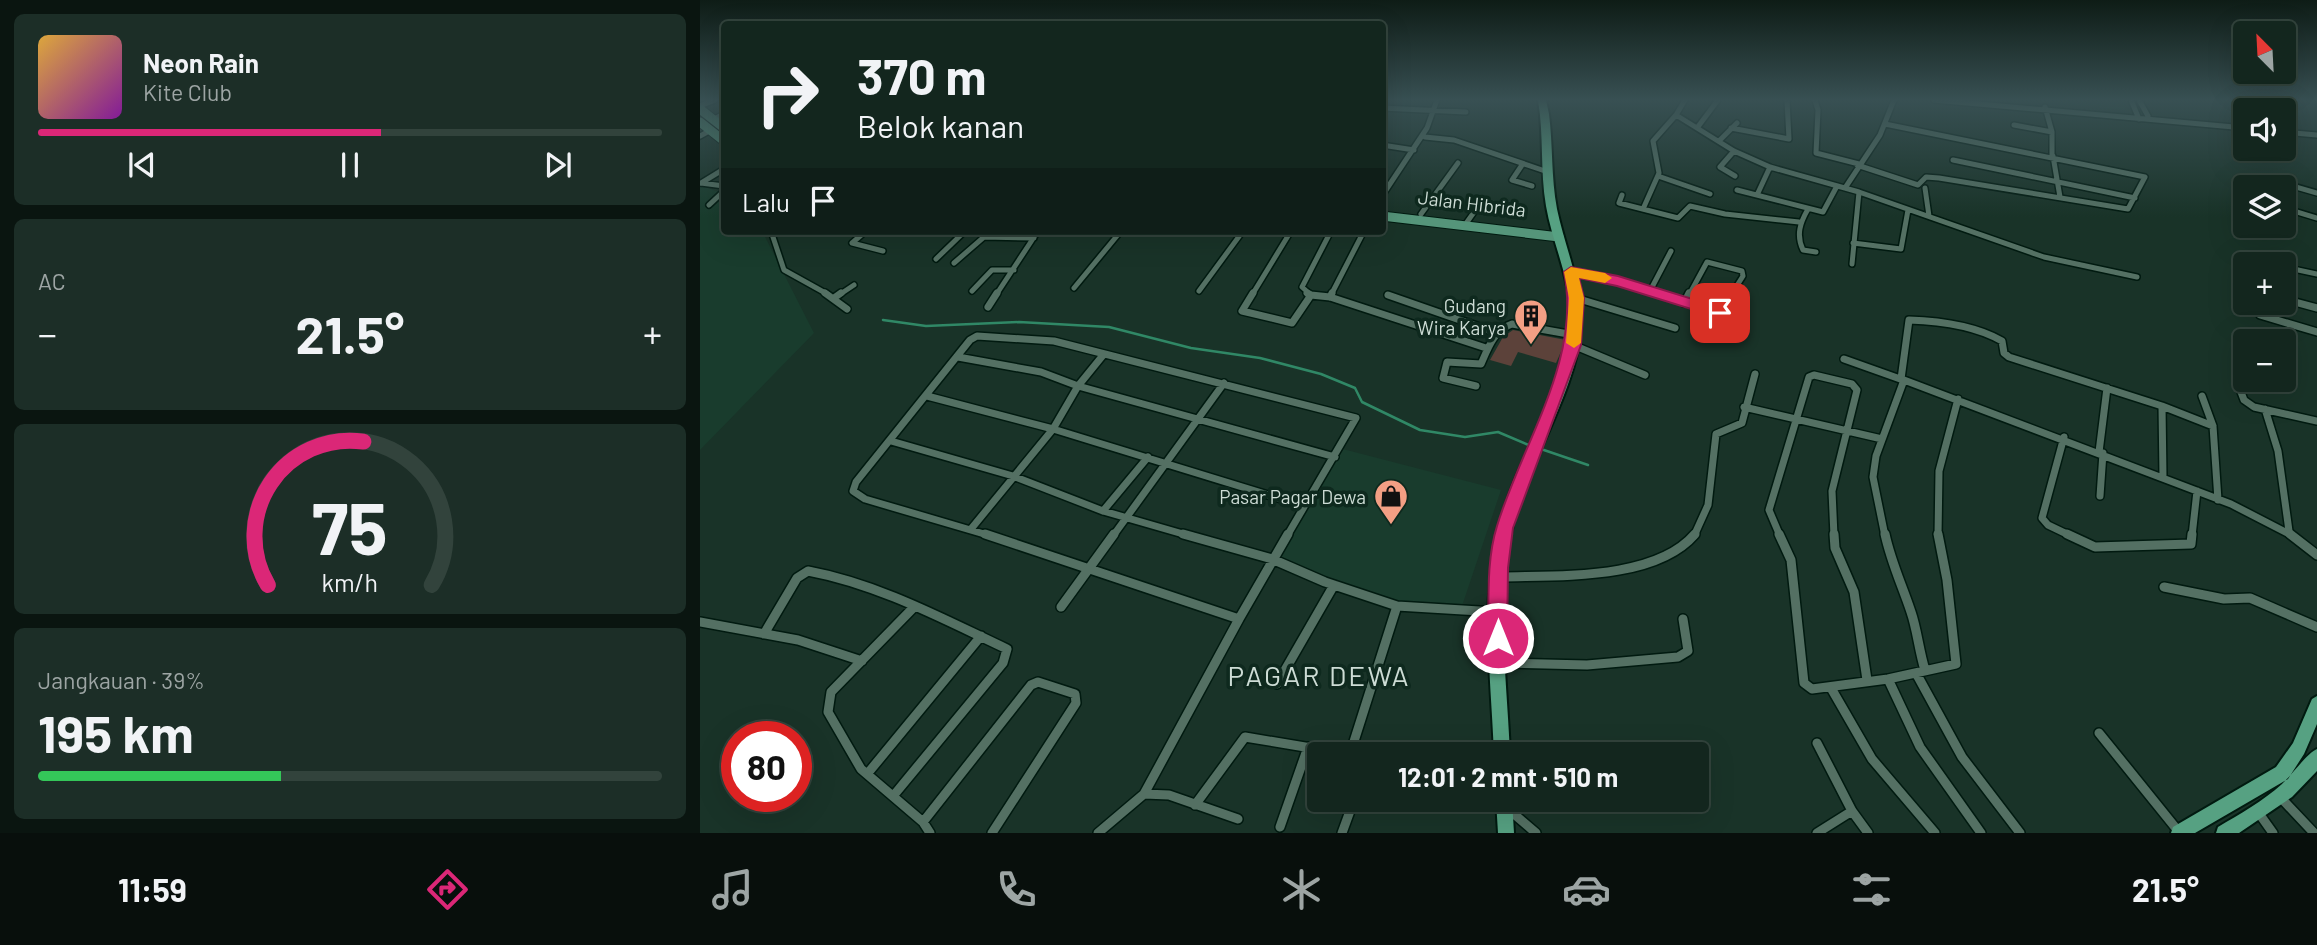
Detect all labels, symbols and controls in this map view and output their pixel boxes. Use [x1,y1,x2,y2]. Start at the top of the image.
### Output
north arrow [2233,21,2296,84]
map controls [2233,21,2296,392]
text: 370 m [857,46,986,105]
text: Neon Rain [143,47,259,78]
icon: right [742,49,833,140]
text: Kite Club [143,78,232,106]
button: sound [2233,98,2296,161]
text: Belok kanan [857,106,1024,144]
icon: previous [123,146,161,184]
icon: pause [331,146,369,184]
icon: next [539,146,577,184]
button: layers [2233,175,2296,238]
icon: arrive [804,182,842,220]
street label: Jalan Hibrida [1417,185,1527,221]
text: Lalu [742,186,790,217]
button: + [2233,252,2296,315]
text: AC [38,267,66,295]
pin [1690,283,1750,343]
place label: Gudang Wira Karya [1417,294,1506,339]
icon: arrive [1701,294,1739,332]
building icon: Gudang Wira Karya [1512,297,1550,346]
text: 21.5° [296,302,404,364]
text: − [38,310,57,356]
text: + [643,310,662,356]
button: − [2233,329,2296,392]
shop icon: Pasar Pagar Dewa [1372,477,1410,526]
text: 75 [312,482,388,570]
place label: Pasar Pagar Dewa [1219,485,1366,508]
text: km/h [322,567,378,597]
position arrow [1461,601,1535,675]
district label: PAGAR DEWA [1227,658,1411,692]
text: Jangkauan · 39% [38,666,205,694]
text: 195 km [38,701,194,763]
speed limit sign: 80 [721,721,812,812]
text: 12:01 · 2 mnt · 510 m [1398,761,1618,792]
icon: directions [423,865,472,914]
icon: music [708,865,757,914]
icon: phone [992,865,1041,914]
icon: climate [1277,865,1326,914]
icon: car [1562,865,1611,914]
icon: filters [1847,865,1896,914]
text: 11:59 [118,870,187,908]
text: 21.5° [2132,870,2199,908]

